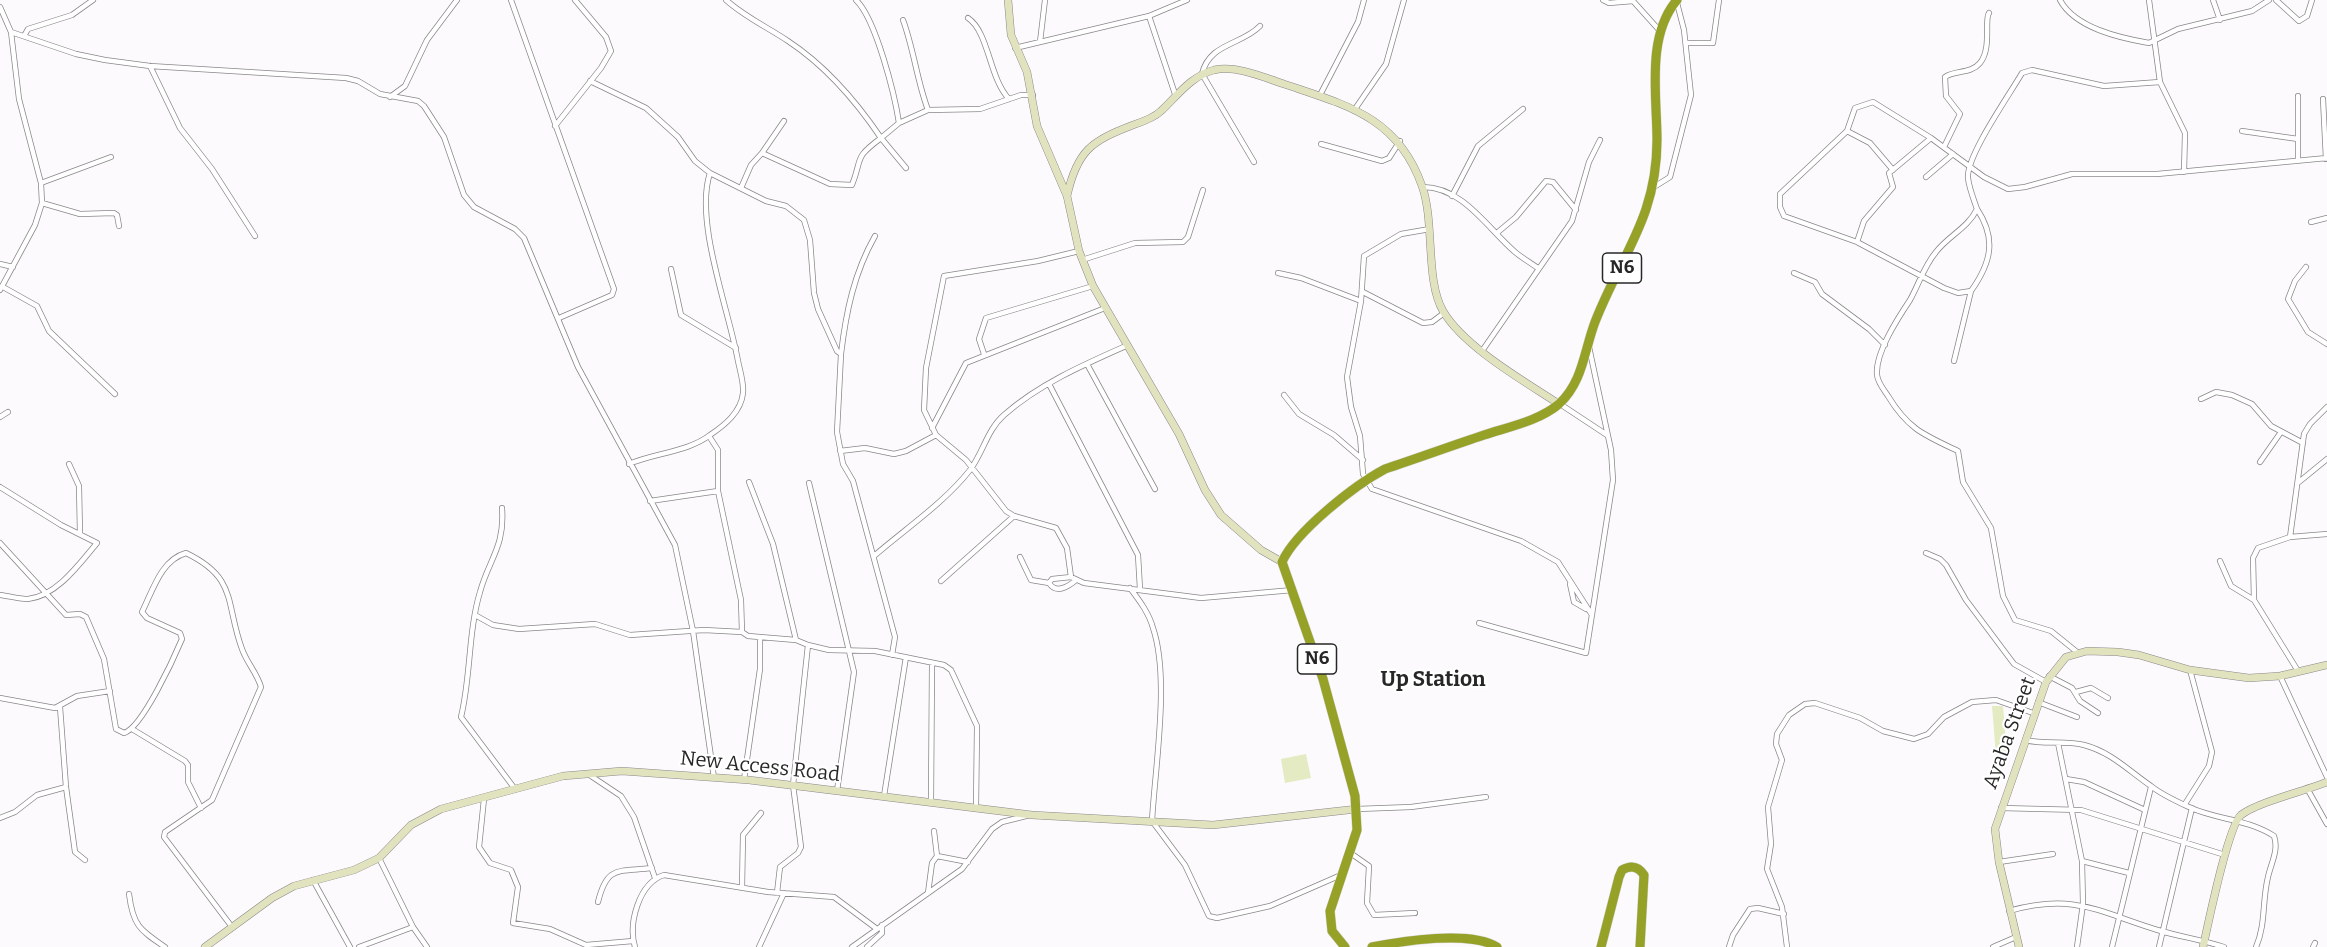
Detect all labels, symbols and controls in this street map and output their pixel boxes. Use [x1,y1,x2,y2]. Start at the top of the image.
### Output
road number: N6 [1602,253,1642,283]
road number: N6 [1298,644,1336,674]
district label: Up Station [1380,667,1486,693]
street label: Ayaba Street [1979,674,2041,792]
street label: New Access Road [679,747,841,787]

